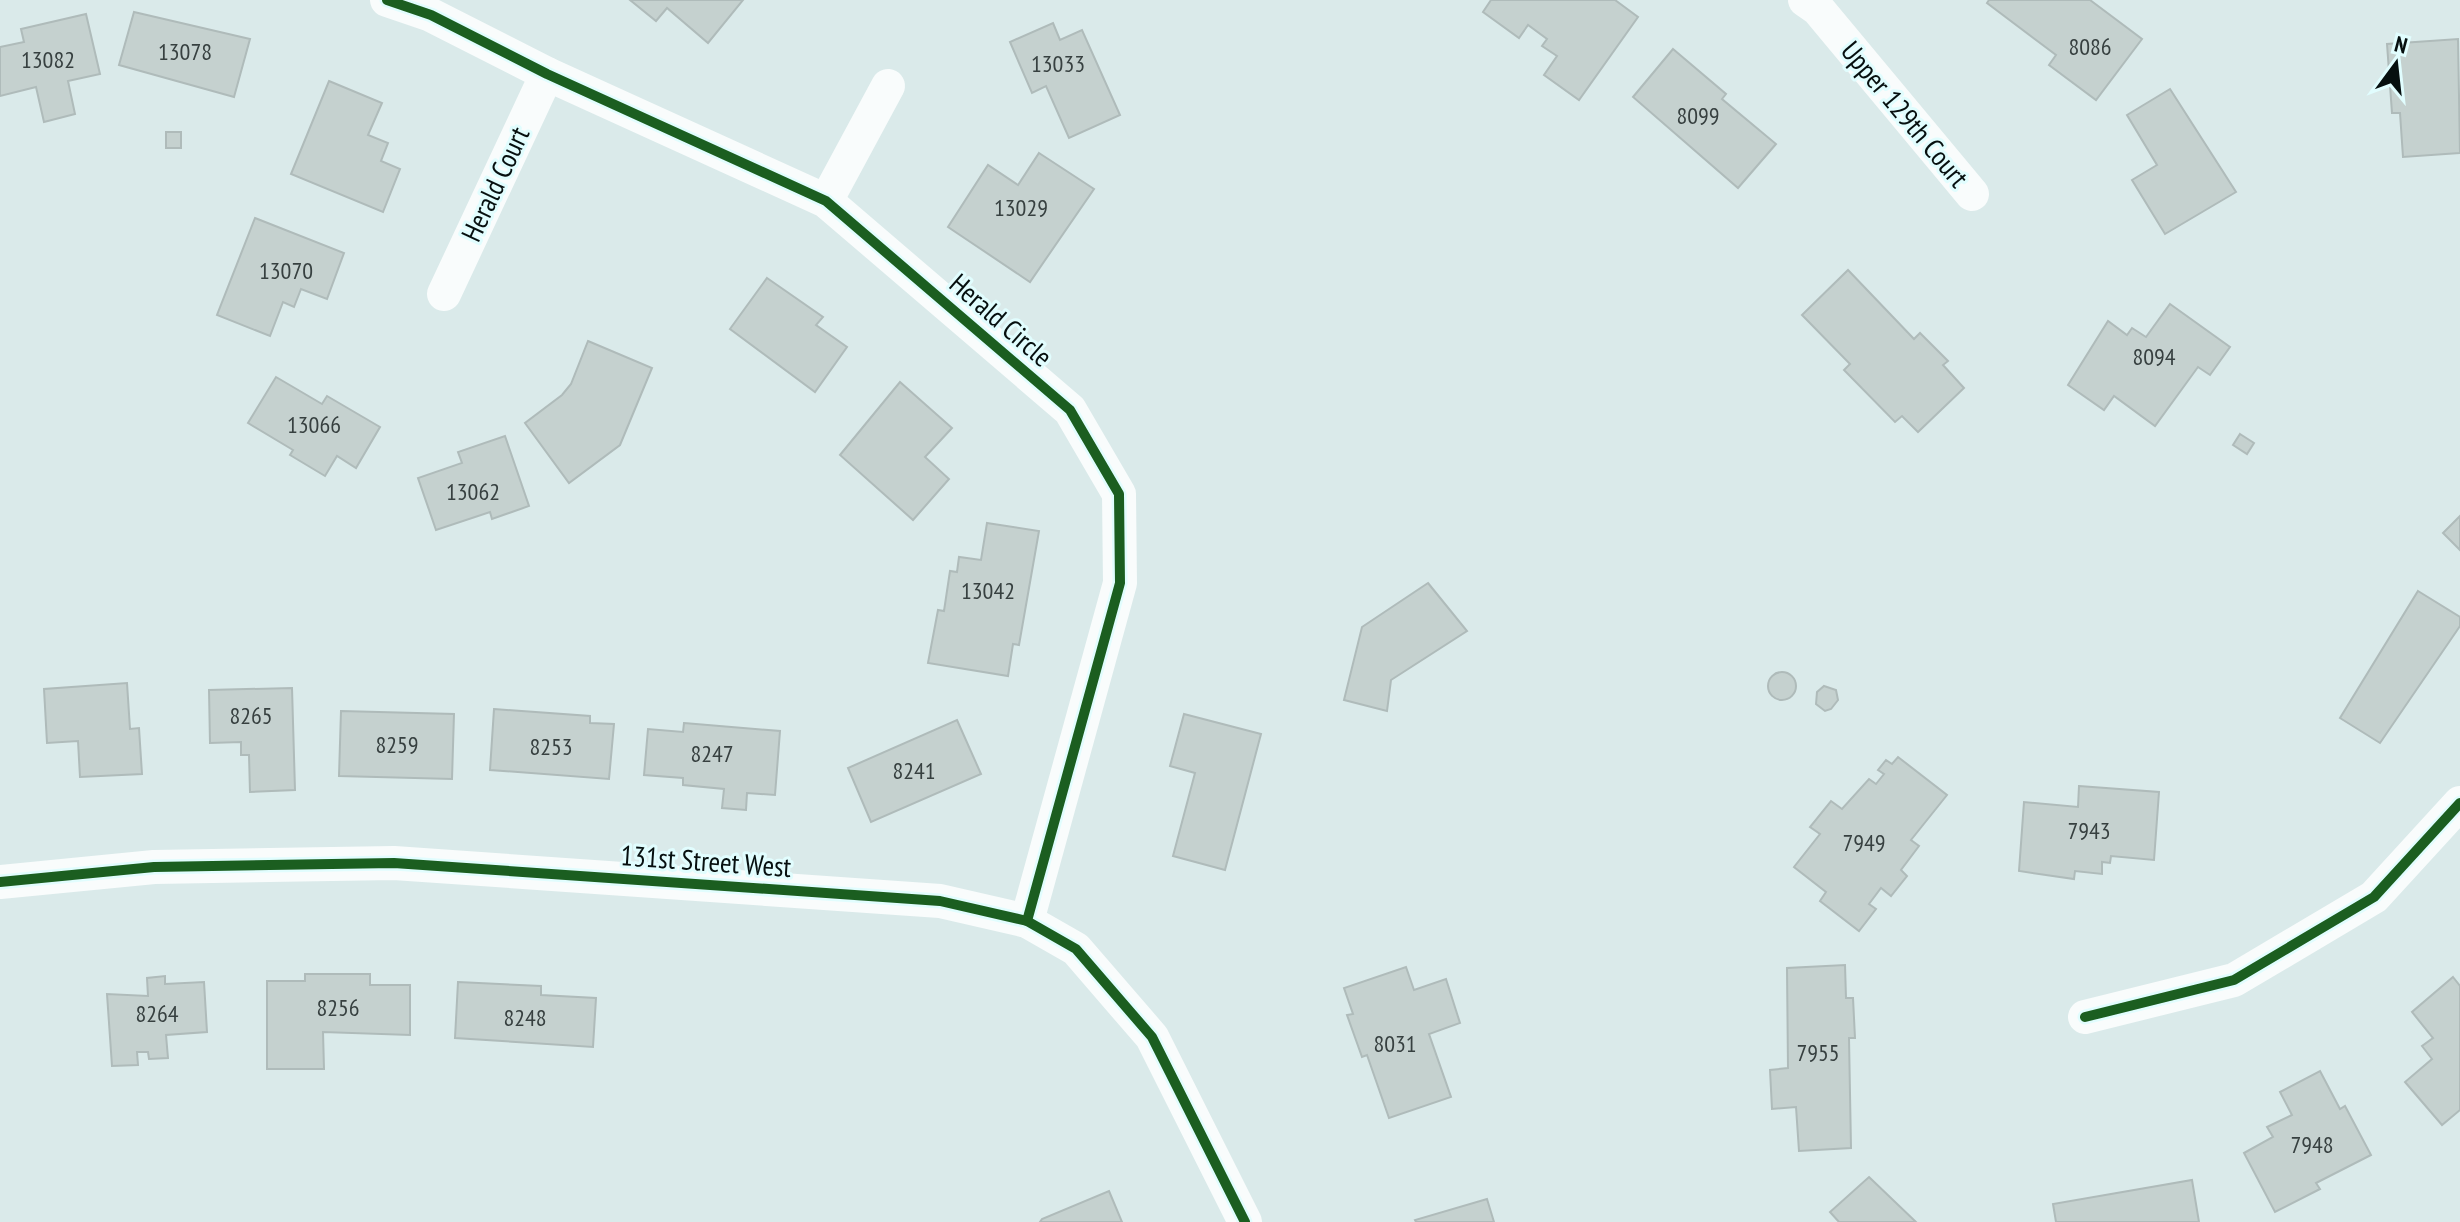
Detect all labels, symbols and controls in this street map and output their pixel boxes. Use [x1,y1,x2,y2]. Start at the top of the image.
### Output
north arrow [2356,24,2436,104]
text: N [2392,30,2411,60]
house number: 8086 [2068,31,2112,62]
street label: Upper 129th Court [1833,33,1978,195]
house number: 13078 [158,36,212,67]
house number: 13082 [21,44,75,75]
house number: 13033 [1031,48,1085,79]
house number: 8099 [1676,100,1720,131]
street label: Herald Court [452,120,537,247]
house number: 13029 [994,192,1048,223]
house number: 13070 [259,255,313,286]
street label: Herald Circle [942,265,1061,374]
house number: 8094 [2132,341,2176,372]
house number: 13066 [287,409,341,440]
house number: 13062 [446,476,500,507]
house number: 13042 [961,575,1015,606]
house number: 8265 [229,700,273,731]
house number: 8259 [375,729,419,760]
house number: 8253 [529,731,573,762]
house number: 8247 [690,738,734,769]
house number: 8241 [892,755,936,786]
house number: 7943 [2067,815,2111,846]
house number: 7949 [1842,827,1886,858]
street label: 131st Street West [620,836,793,885]
house number: 8256 [316,992,360,1023]
house number: 8264 [135,998,179,1029]
house number: 8248 [503,1002,547,1033]
house number: 8031 [1373,1028,1417,1059]
house number: 7955 [1796,1037,1840,1068]
house number: 7948 [2290,1129,2334,1160]

